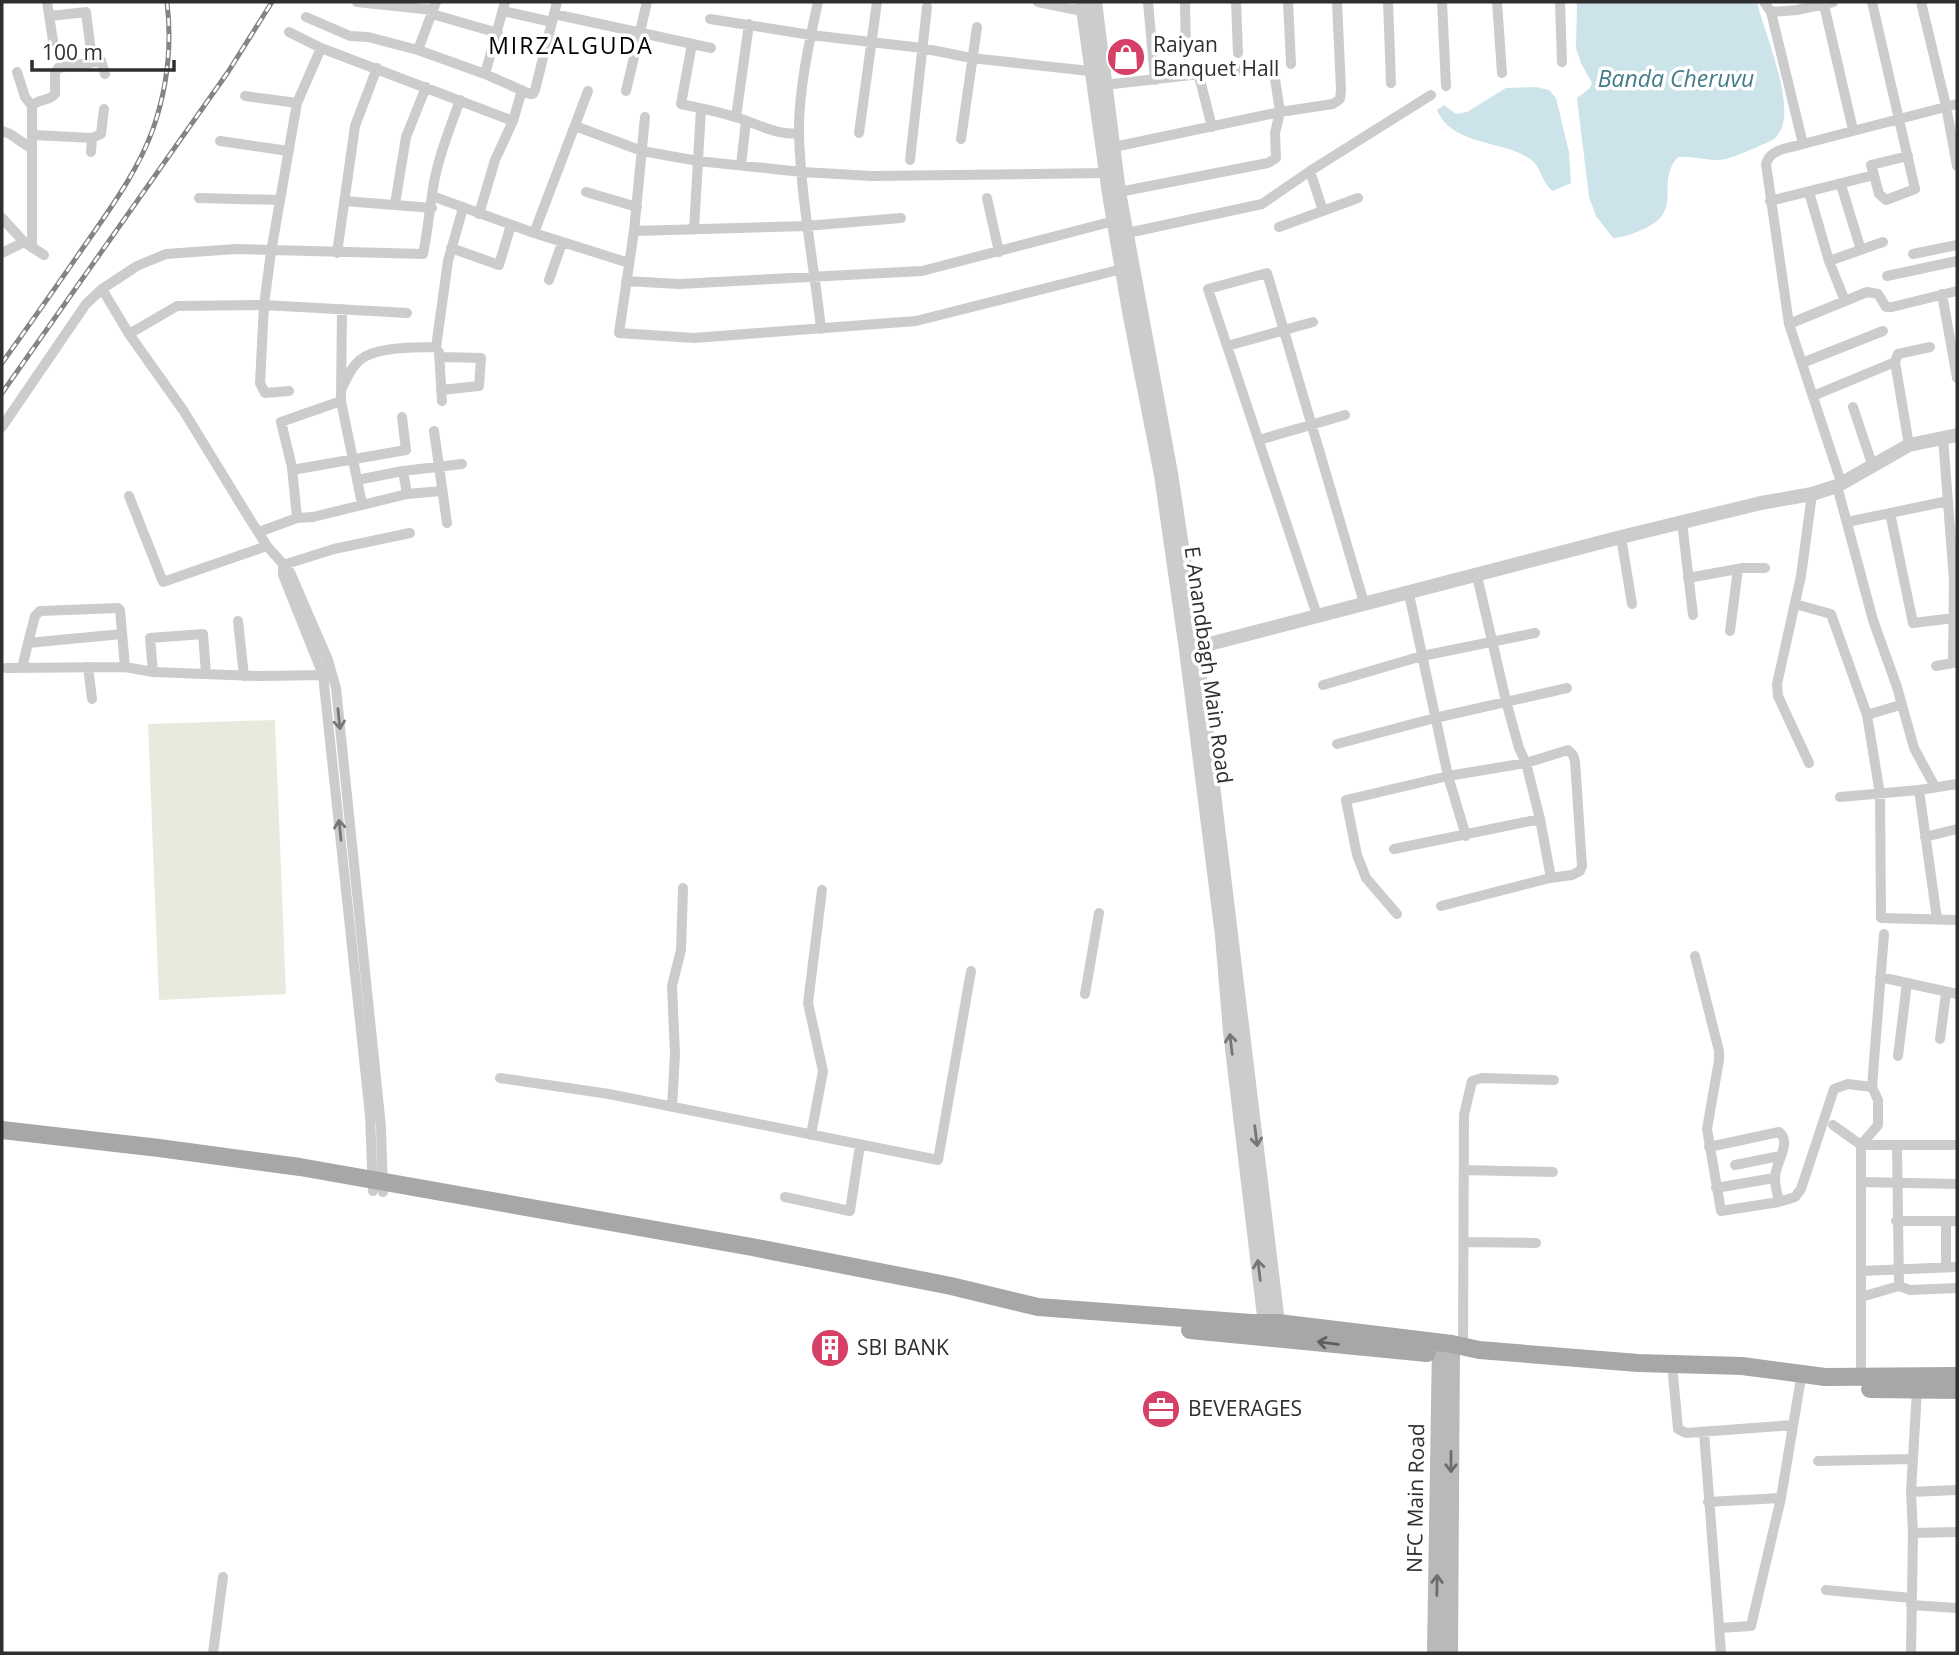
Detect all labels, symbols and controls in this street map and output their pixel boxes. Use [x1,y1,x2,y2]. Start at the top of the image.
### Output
scale bar [32,28,173,72]
district label: MIRZALGUDA [488,29,654,61]
place label: Raiyan Banquet Hall [1153,30,1279,82]
shop icon: Raiyan Banquet Hall [1105,36,1147,78]
text: 100 m [42,38,103,66]
water label: Banda Cheruvu [1598,62,1754,94]
street label: E Anandbagh Main Road [1178,544,1240,785]
one-way arrow [333,707,346,730]
one-way arrow [334,820,347,842]
one-way arrow [1225,1034,1238,1056]
one-way arrow [1249,1124,1262,1147]
one-way arrow [1252,1259,1265,1282]
building icon: SBI BANK [809,1327,851,1369]
place label: SBI BANK [857,1333,949,1361]
one-way arrow [1317,1336,1340,1349]
office icon: BEVERAGES [1140,1388,1182,1430]
place label: BEVERAGES [1188,1394,1302,1422]
street label: NFC Main Road [1400,1423,1430,1573]
one-way arrow [1444,1450,1458,1473]
one-way arrow [1430,1574,1443,1597]

